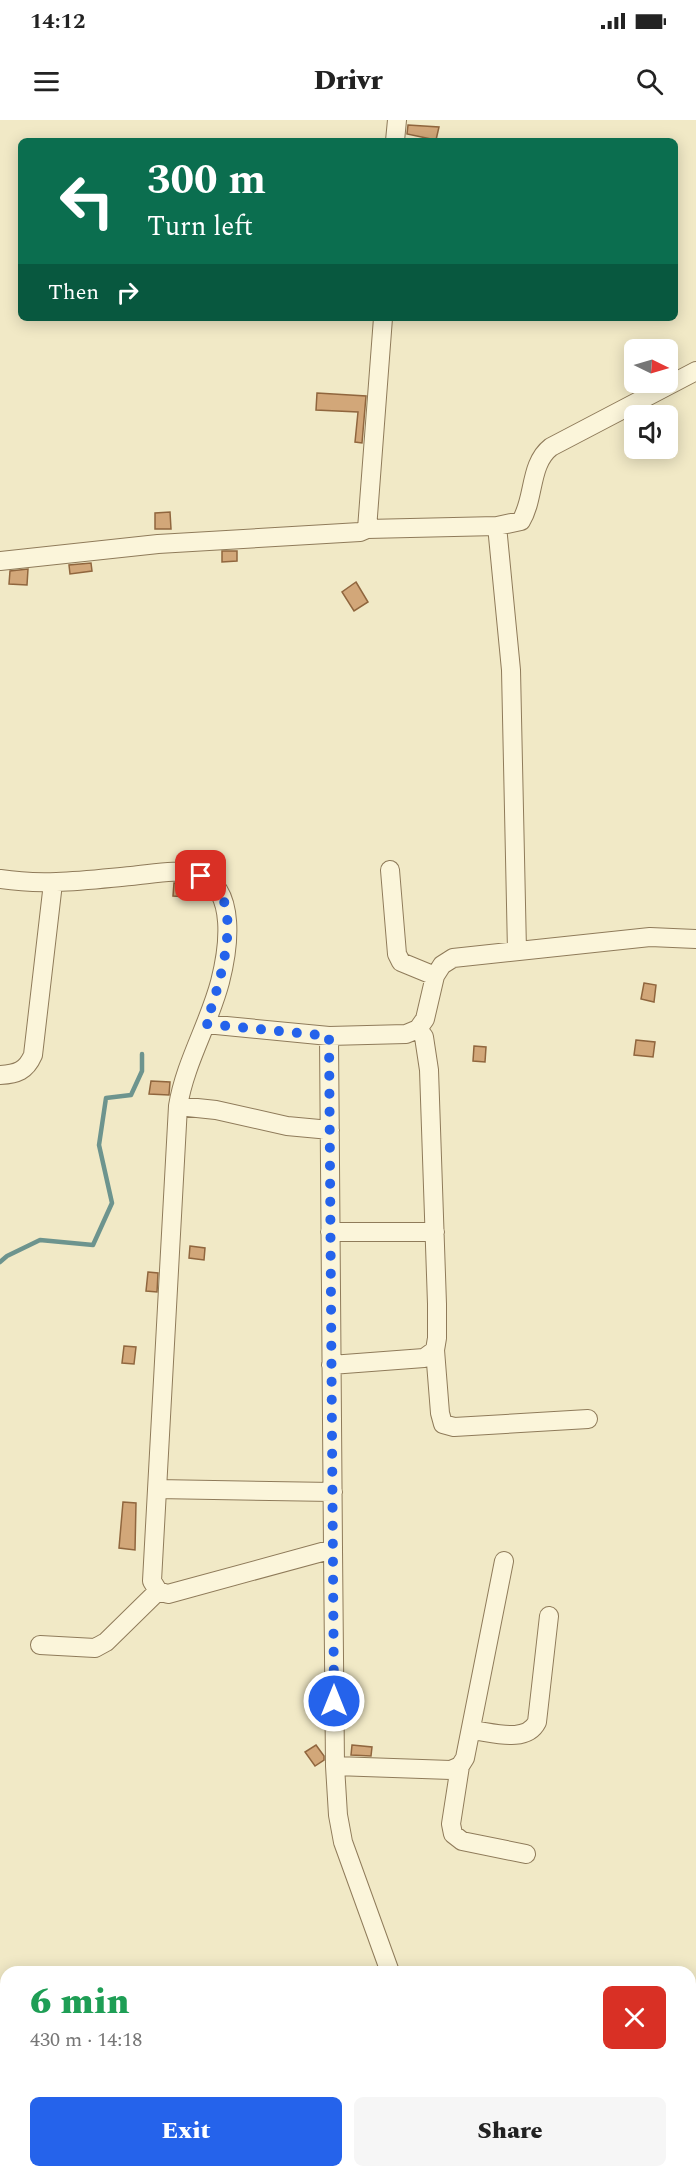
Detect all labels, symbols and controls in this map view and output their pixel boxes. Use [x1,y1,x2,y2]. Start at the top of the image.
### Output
text: 14:12 [30,5,85,38]
text: Drivr [314,60,382,102]
icon: menu [30,65,63,98]
icon: search [633,65,666,98]
text: 300 m [147,149,266,212]
icon: left [48,162,126,240]
text: Turn left [147,206,253,248]
text: Then [48,276,99,309]
icon: right [111,276,144,309]
north arrow [624,339,678,393]
map controls [624,339,678,459]
button: sound [624,405,678,459]
pin [175,850,226,901]
icon: arrive [184,859,217,892]
position arrow [302,1669,366,1733]
text: 6 min [30,1975,130,2030]
button: close [603,1986,666,2049]
text: 430 m · 14:18 [30,2025,142,2055]
button: Exit [30,2097,342,2166]
button: Share [354,2097,666,2166]

